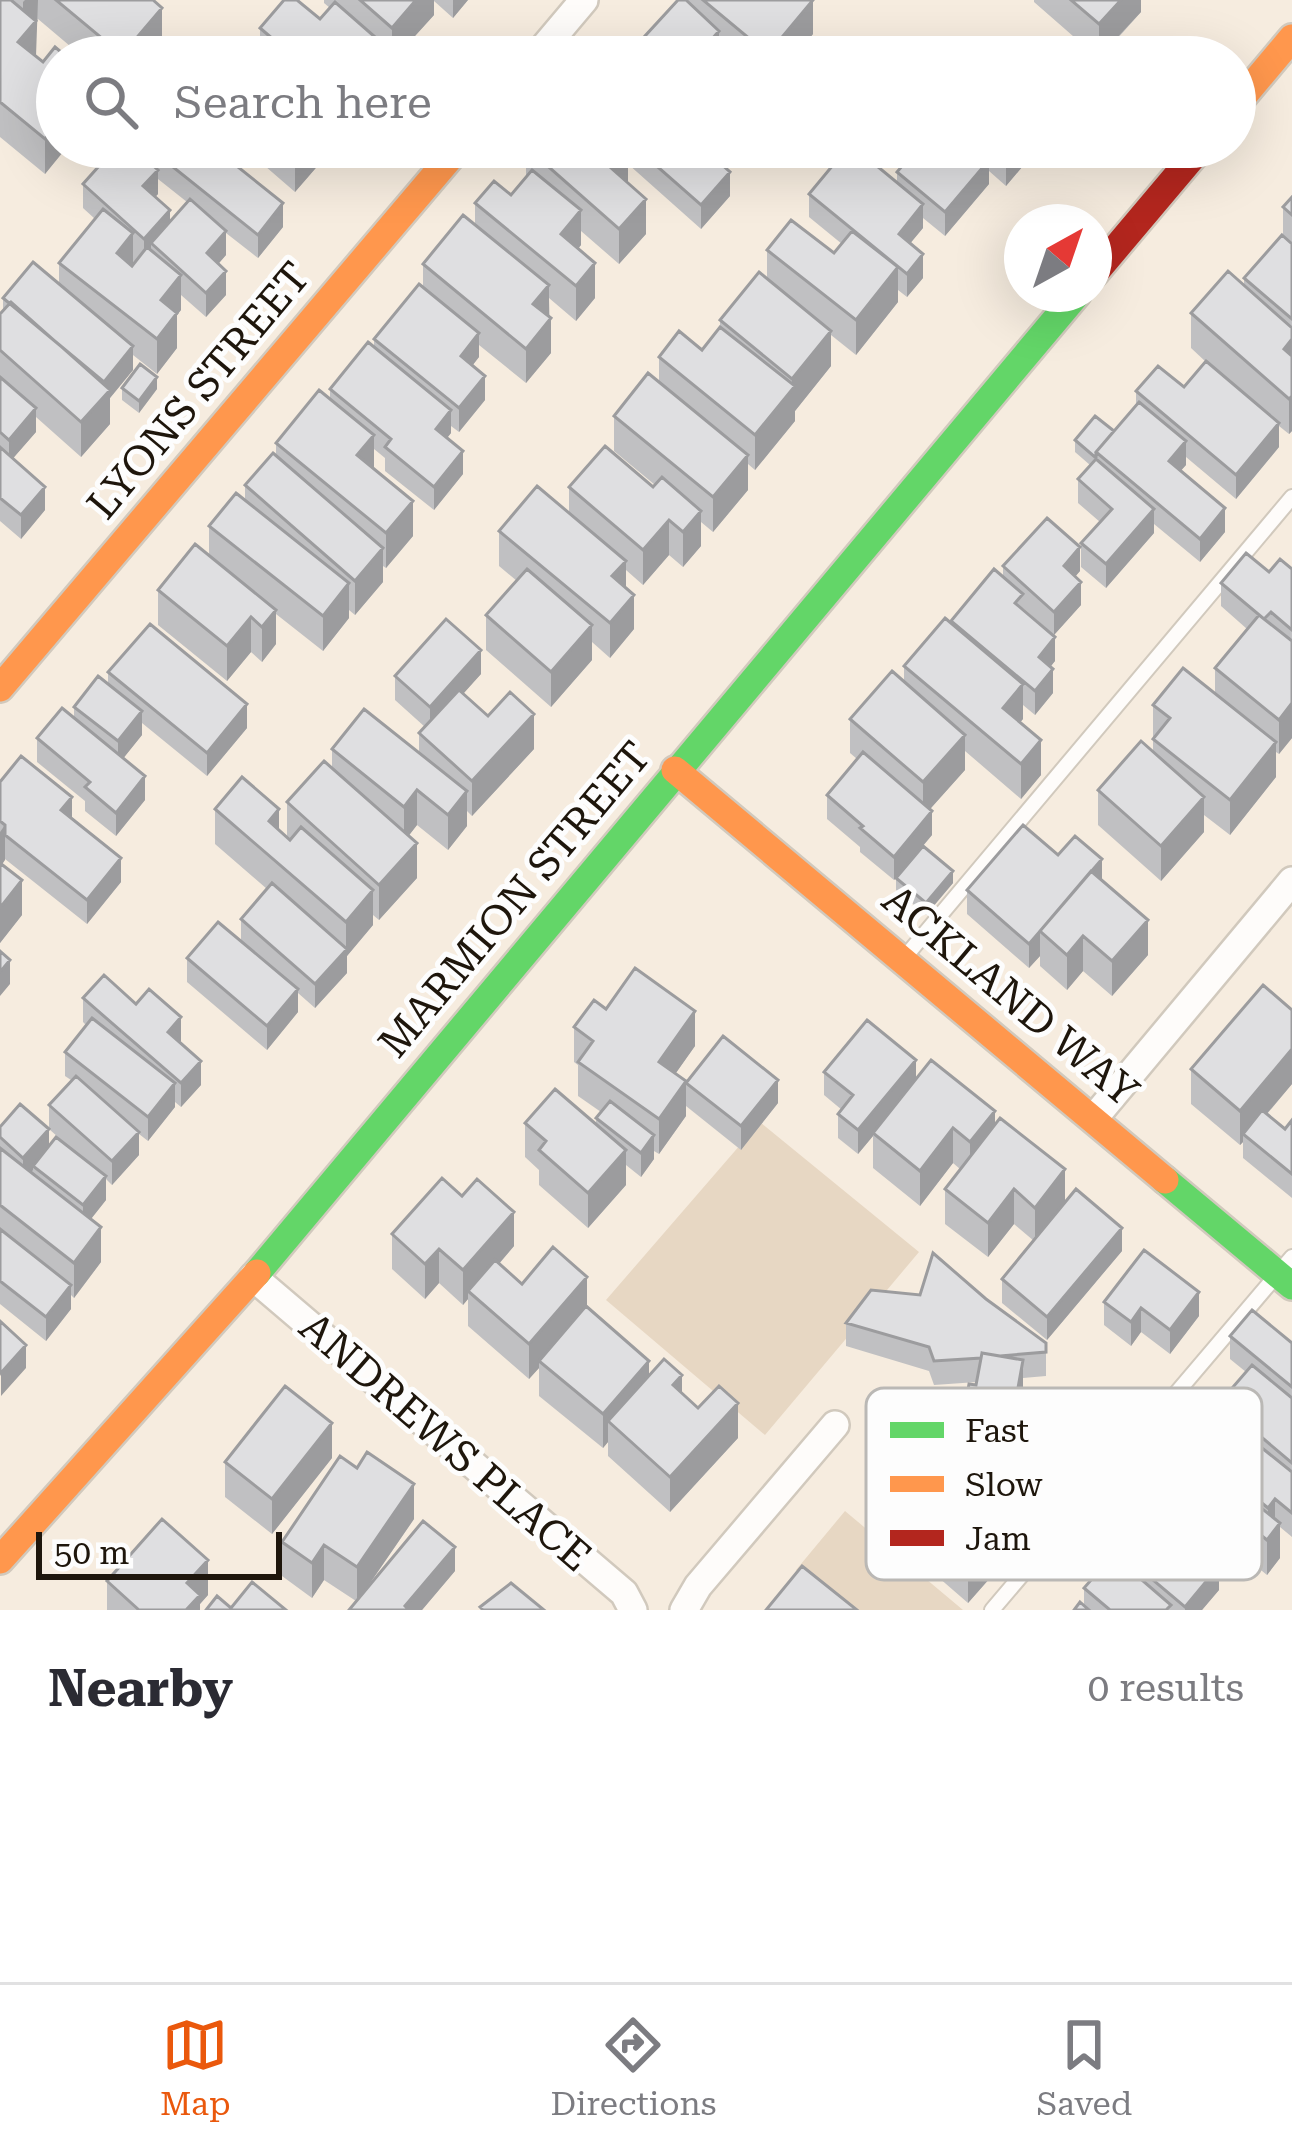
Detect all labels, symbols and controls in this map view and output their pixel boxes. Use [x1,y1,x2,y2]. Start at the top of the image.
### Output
search box [36,36,1256,168]
icon: search [78,69,144,135]
text: Search here [174,76,432,129]
north arrow [1004,204,1112,312]
street label: LYONS STREET [77,252,320,528]
street label: MARMION STREET [368,732,661,1067]
street label: ACKLAND WAY [873,874,1149,1117]
street label: ANDREWS PLACE [290,1302,601,1581]
legend [866,1388,1262,1580]
text: Fast [965,1411,1029,1450]
text: Slow [965,1465,1043,1504]
text: Jam [965,1519,1031,1558]
scale bar [36,1526,282,1579]
text: 50 m [54,1533,129,1572]
text: Nearby [48,1659,233,1718]
text: 0 results [1087,1665,1244,1711]
tab: Map [160,2012,231,2123]
tab: Directions [550,2012,716,2123]
tab: Saved [1036,2012,1132,2123]

